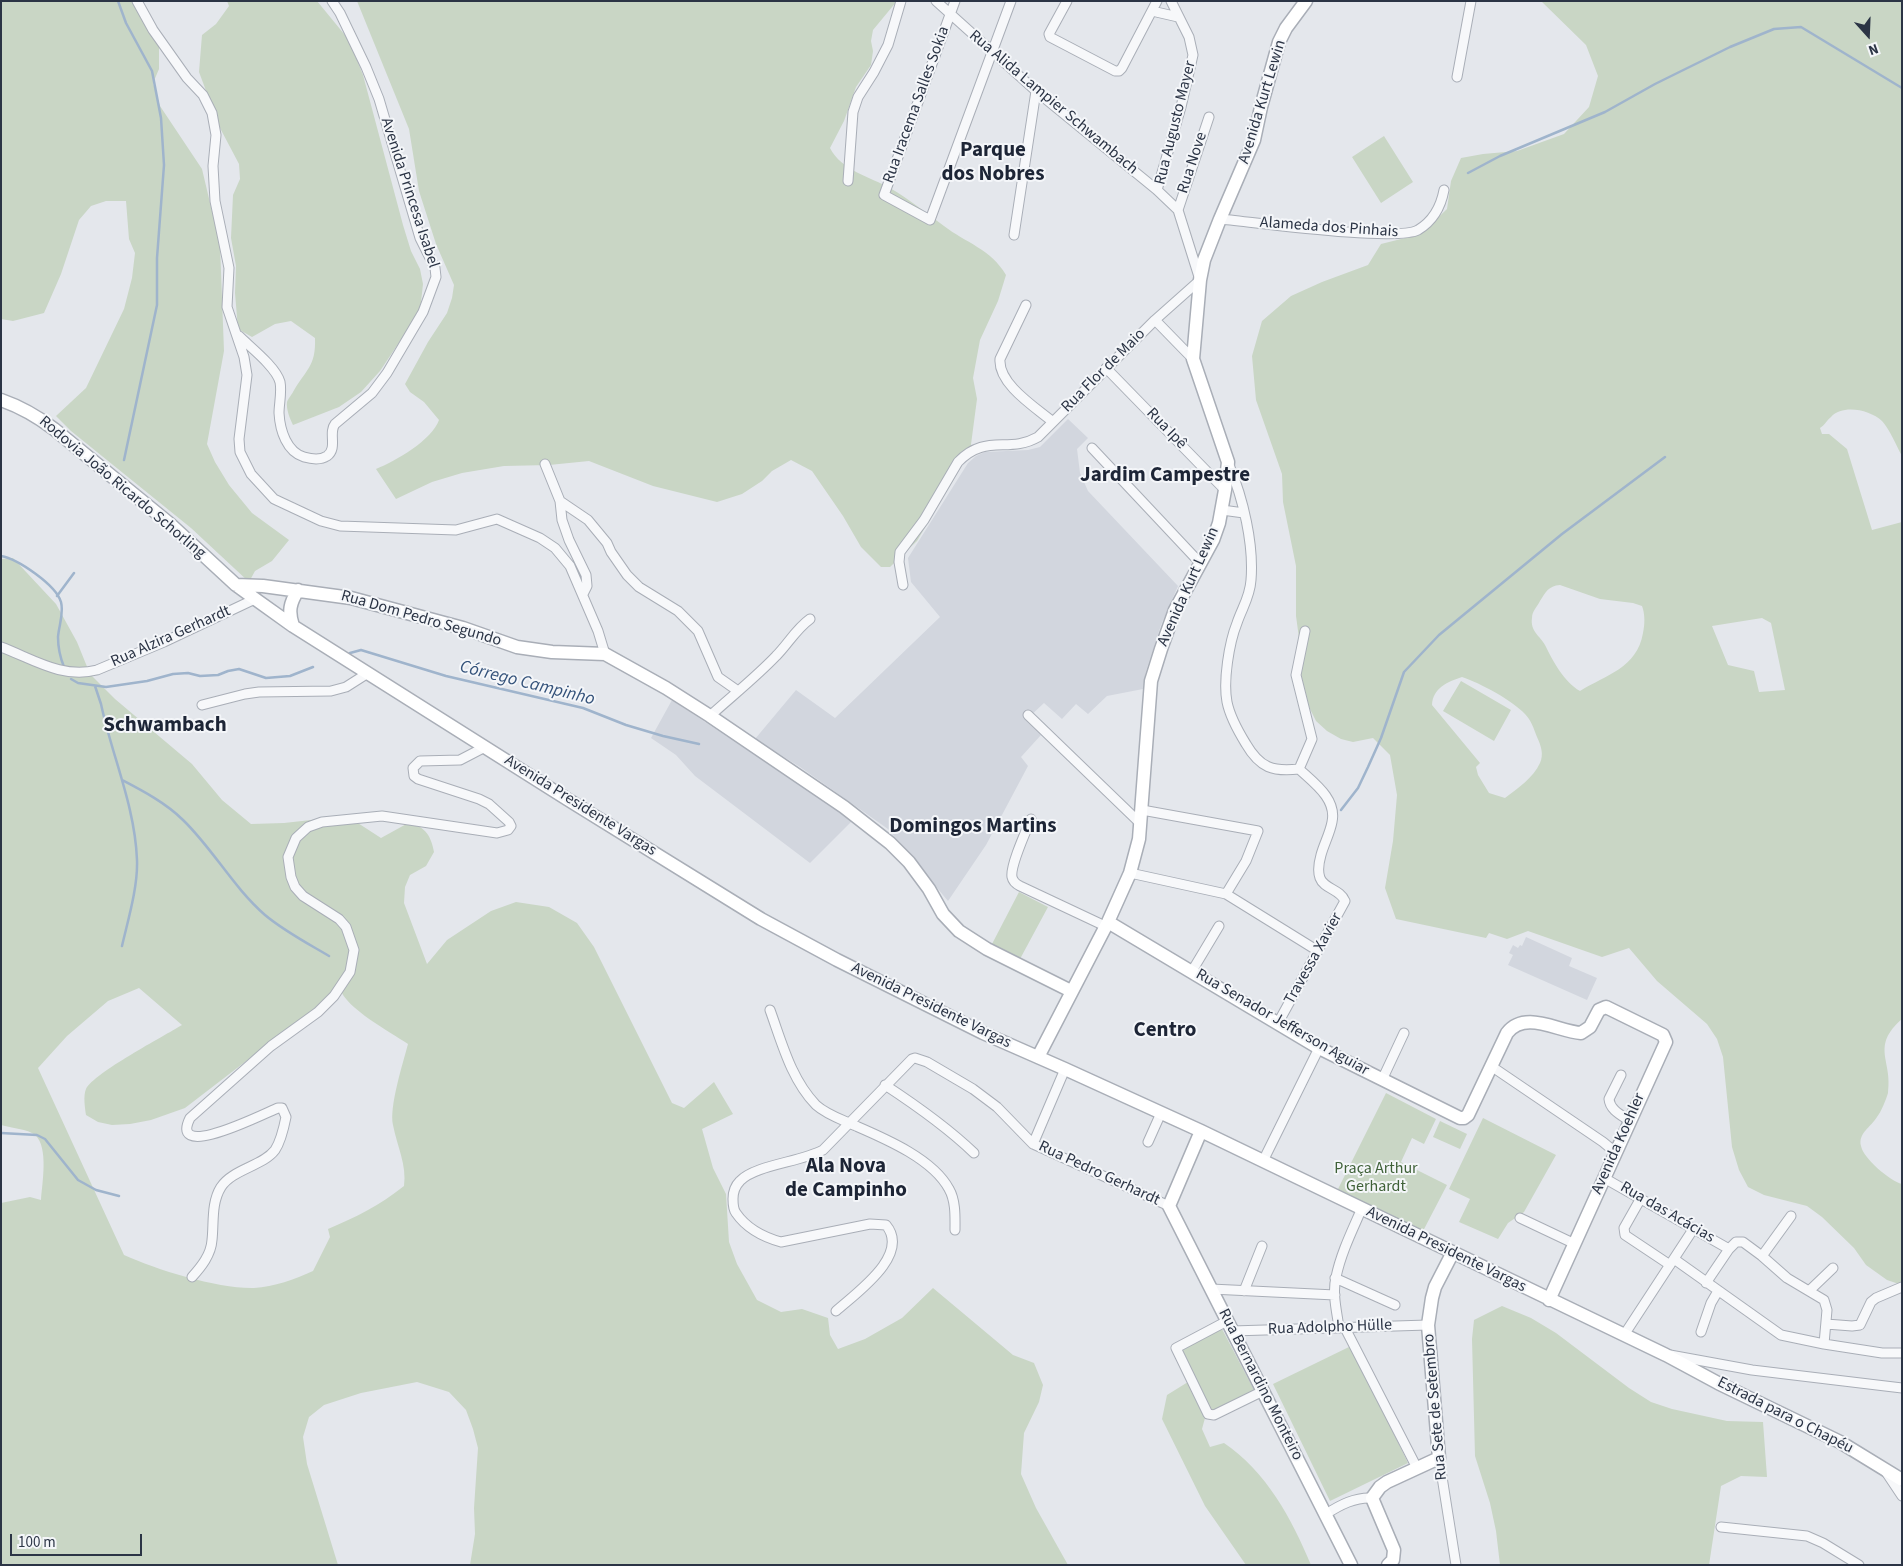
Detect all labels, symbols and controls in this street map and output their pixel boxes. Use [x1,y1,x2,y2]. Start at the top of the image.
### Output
north arrow [1843,10,1893,60]
street label: Rua Iracema Salles Sokia [880,24,954,186]
street label: Rua Alida Lampier Schwambach [965,27,1141,179]
street label: Avenida Kurt Lewin [1235,38,1291,166]
text: N [1865,38,1881,60]
street label: Rua Augusto Mayer [1151,59,1201,187]
street label: Avenida Princesa Isabel [376,115,442,271]
street label: Rua Nove [1174,130,1212,196]
district label: Parque dos Nobres [941,138,1045,188]
street label: Alameda dos Pinhais [1259,214,1399,242]
street label: Rua Flor de Maio [1058,325,1150,417]
street label: Rua Ipê [1142,404,1190,454]
street label: Rodovia João Ricardo Schorling [35,413,209,563]
district label: Jardim Campestre [1080,463,1250,489]
street label: Avenida Kurt Lewin [1154,524,1224,650]
street label: Rua Dom Pedro Segundo [338,587,504,651]
street label: Rua Alzira Gerhardt [108,602,234,672]
water label: Córrego Campinho [457,657,597,711]
district label: Schwambach [103,713,227,739]
street label: Avenida Presidente Vargas [500,751,660,861]
district label: Domingos Martins [889,814,1057,840]
street label: Travessa Xavier [1281,910,1347,1008]
street label: Avenida Presidente Vargas [848,959,1014,1053]
street label: Rua Senador Jefferson Aguiar [1192,965,1372,1081]
district label: Centro [1134,1018,1196,1044]
street label: Avenida Koehler [1588,1090,1650,1198]
street label: Rua Pedro Gerhardt [1035,1137,1163,1211]
district label: Ala Nova de Campinho [785,1154,907,1204]
park label: Praça Arthur Gerhardt [1334,1159,1418,1197]
street label: Rua das Acácias [1616,1178,1718,1248]
street label: Avenida Presidente Vargas [1363,1203,1529,1297]
street label: Rua Bernardino Monteiro [1213,1306,1307,1464]
street label: Rua Adolpho Hülle [1268,1316,1392,1340]
street label: Rua Sete de Setembro [1420,1333,1452,1481]
street label: Estrada para o Chapéu [1714,1373,1856,1459]
scale bar [12,1524,145,1556]
text: 100 m [18,1532,56,1553]

